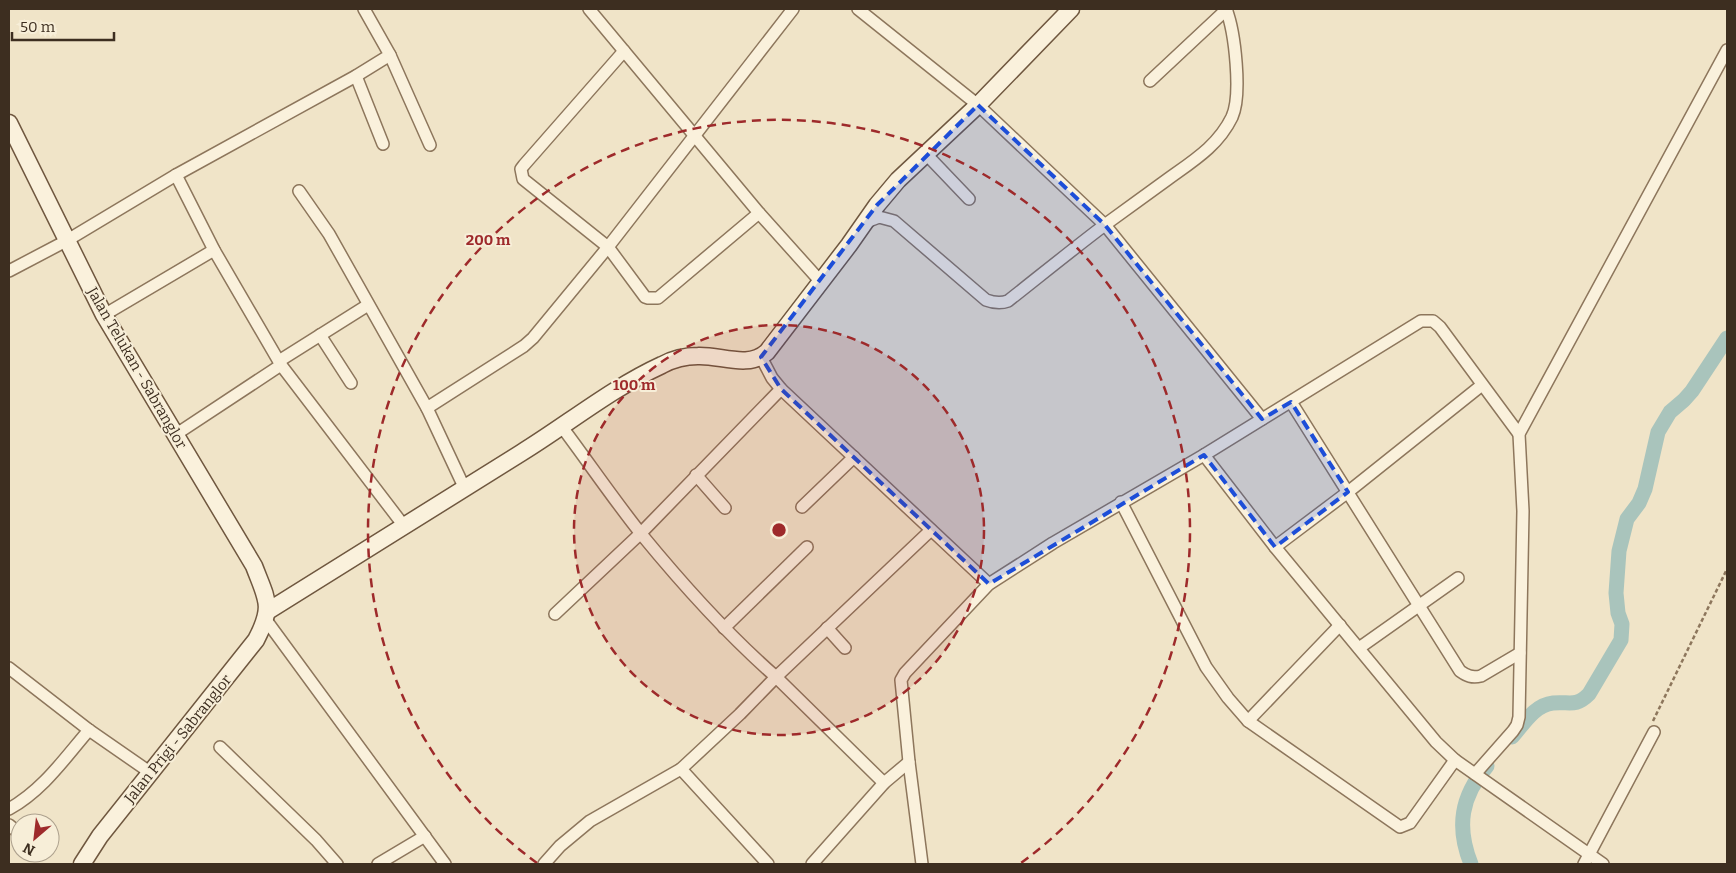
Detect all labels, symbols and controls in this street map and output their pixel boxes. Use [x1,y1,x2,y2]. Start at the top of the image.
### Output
scale bar [12,10,115,42]
text: 50 m [20,18,56,36]
text: 200 m [466,231,511,249]
street label: Jalan Telukan - Sabranglor [83,283,191,452]
text: 100 m [613,376,656,394]
centre of rings [770,521,788,539]
street label: Jalan Prigi - Sabranglor [120,671,236,808]
north arrow [10,813,60,863]
text: N [20,839,38,859]

